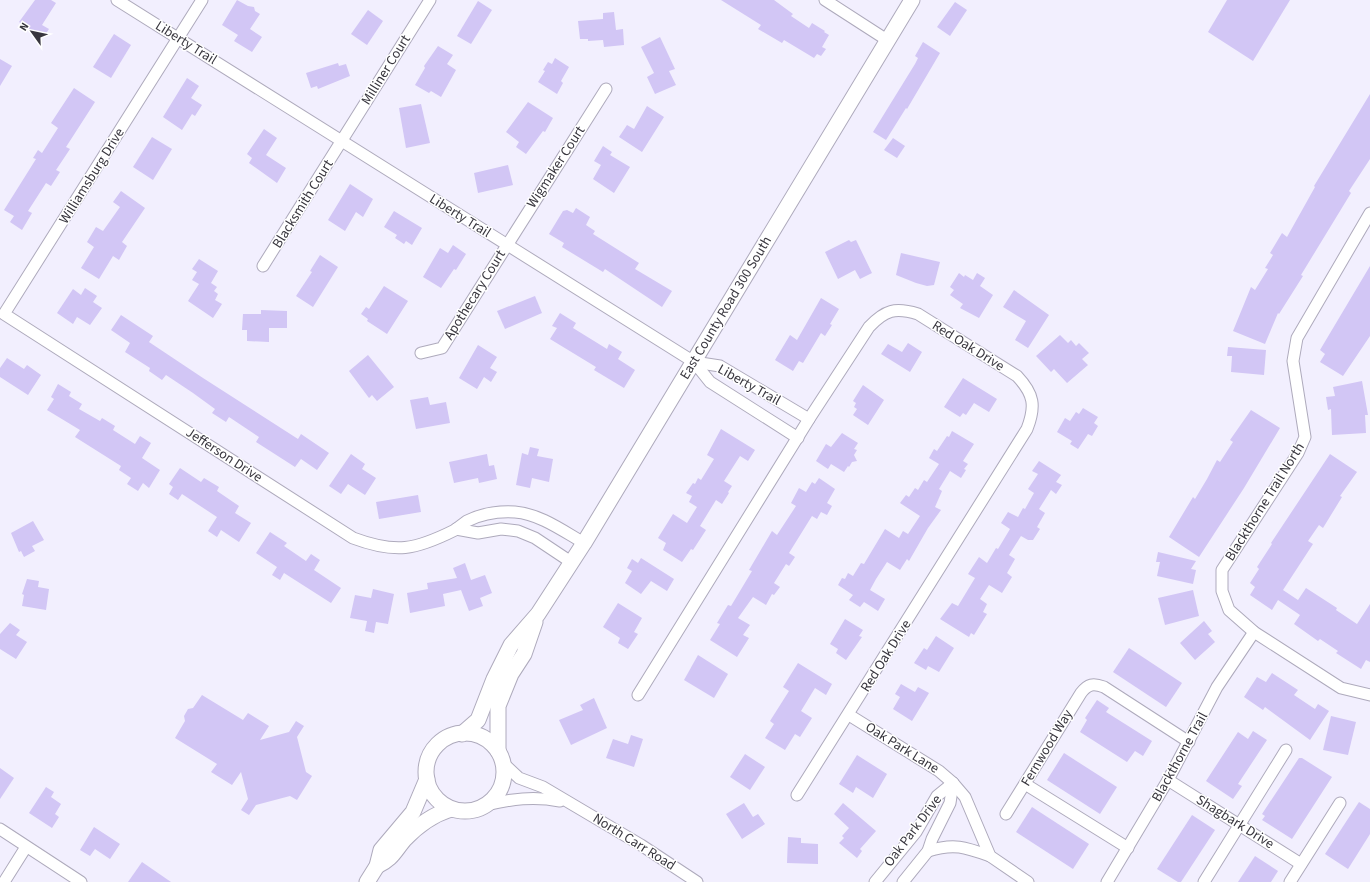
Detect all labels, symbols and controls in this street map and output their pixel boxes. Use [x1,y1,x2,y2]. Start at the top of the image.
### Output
north arrow [12,12,52,52]
street label: Liberty Trail [151,16,221,70]
text: N [16,20,32,34]
street label: Milliner Court [357,31,416,109]
street label: Wigmaker Court [522,122,590,212]
street label: Williamsburg Drive [54,124,130,228]
street label: Blacksmith Court [268,156,338,252]
street label: Liberty Trail [425,189,495,243]
street label: East County Road 300 South [675,233,777,383]
street label: Apothecary Court [439,246,511,344]
street label: Red Oak Drive [928,316,1008,376]
street label: Liberty Trail [714,359,785,411]
street label: Jefferson Drive [182,423,266,487]
street label: Blackthorne Trail North [1220,439,1310,565]
street label: Red Oak Drive [856,616,916,696]
street label: Fernwood Way [1016,705,1078,790]
street label: Blackthorne Trail [1147,708,1213,805]
street label: Oak Park Lane [861,717,943,779]
street label: Shagbark Drive [1192,790,1278,854]
street label: Oak Park Drive [879,791,947,871]
street label: North Carr Road [589,809,679,875]

